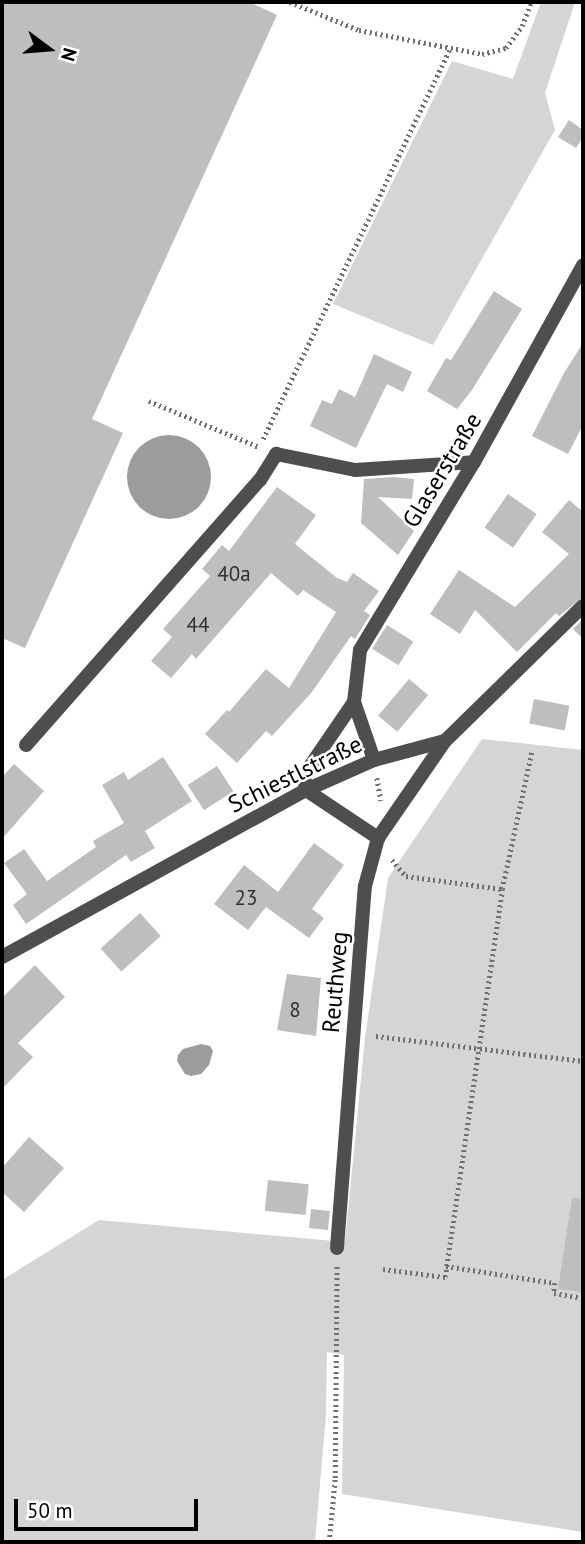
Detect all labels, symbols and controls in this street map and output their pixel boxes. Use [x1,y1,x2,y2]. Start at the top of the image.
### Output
north arrow [14,14,84,84]
text: N [56,45,82,64]
street label: Glaserstraße [396,407,488,533]
house number: 40a [217,561,251,587]
house number: 44 [187,612,209,638]
street label: Schiestlstraße [223,729,367,819]
house number: 23 [235,885,257,911]
street label: Reuthweg [316,930,354,1034]
house number: 8 [289,997,301,1023]
scale bar [18,1484,201,1528]
text: 50 m [27,1497,73,1524]

